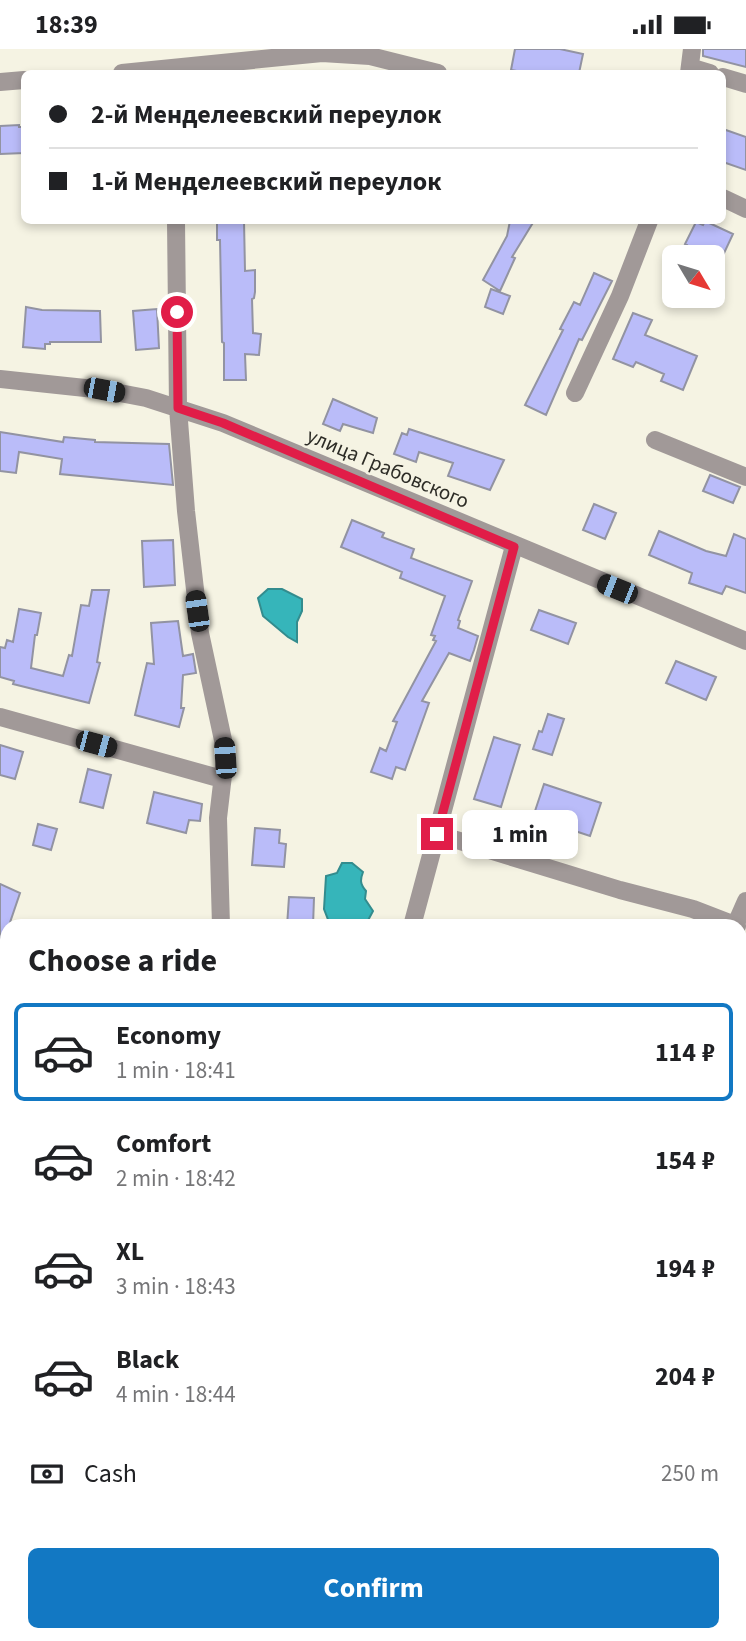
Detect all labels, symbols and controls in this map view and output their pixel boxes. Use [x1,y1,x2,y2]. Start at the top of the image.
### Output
text: 18:39 [35,6,98,43]
text: 2-й Менделеевский переулок [91,96,442,133]
text: 1-й Менделеевский переулок [91,163,442,200]
north arrow [662,245,724,308]
map controls [662,245,725,308]
route start [161,296,193,328]
car [82,376,127,404]
street label: улица Грабовского [302,420,474,516]
car [594,571,641,607]
car [184,589,211,633]
car [73,728,120,760]
car [214,736,237,780]
callout: 1 min [462,809,577,859]
route end [421,818,453,850]
text: 1 min [492,818,548,851]
text: Choose a ride [28,938,217,984]
text: Economy [116,1017,221,1054]
icon: car [32,1021,95,1084]
text: 114 ₽ [655,1034,715,1071]
text: 1 min · 18:41 [116,1054,236,1087]
text: Comfort [116,1125,211,1162]
icon: car [32,1129,95,1192]
text: 154 ₽ [655,1142,715,1179]
text: 2 min · 18:42 [116,1162,236,1195]
text: XL [116,1233,144,1270]
icon: car [32,1237,95,1300]
text: 194 ₽ [655,1250,715,1287]
text: 3 min · 18:43 [116,1270,236,1303]
text: Black [116,1341,179,1378]
icon: car [32,1345,95,1408]
text: 204 ₽ [655,1358,715,1395]
text: 4 min · 18:44 [116,1378,236,1411]
icon: cash [28,1455,66,1493]
text: Cash [84,1455,137,1492]
text: 250 m [661,1457,719,1490]
button: Confirm [28,1548,719,1628]

